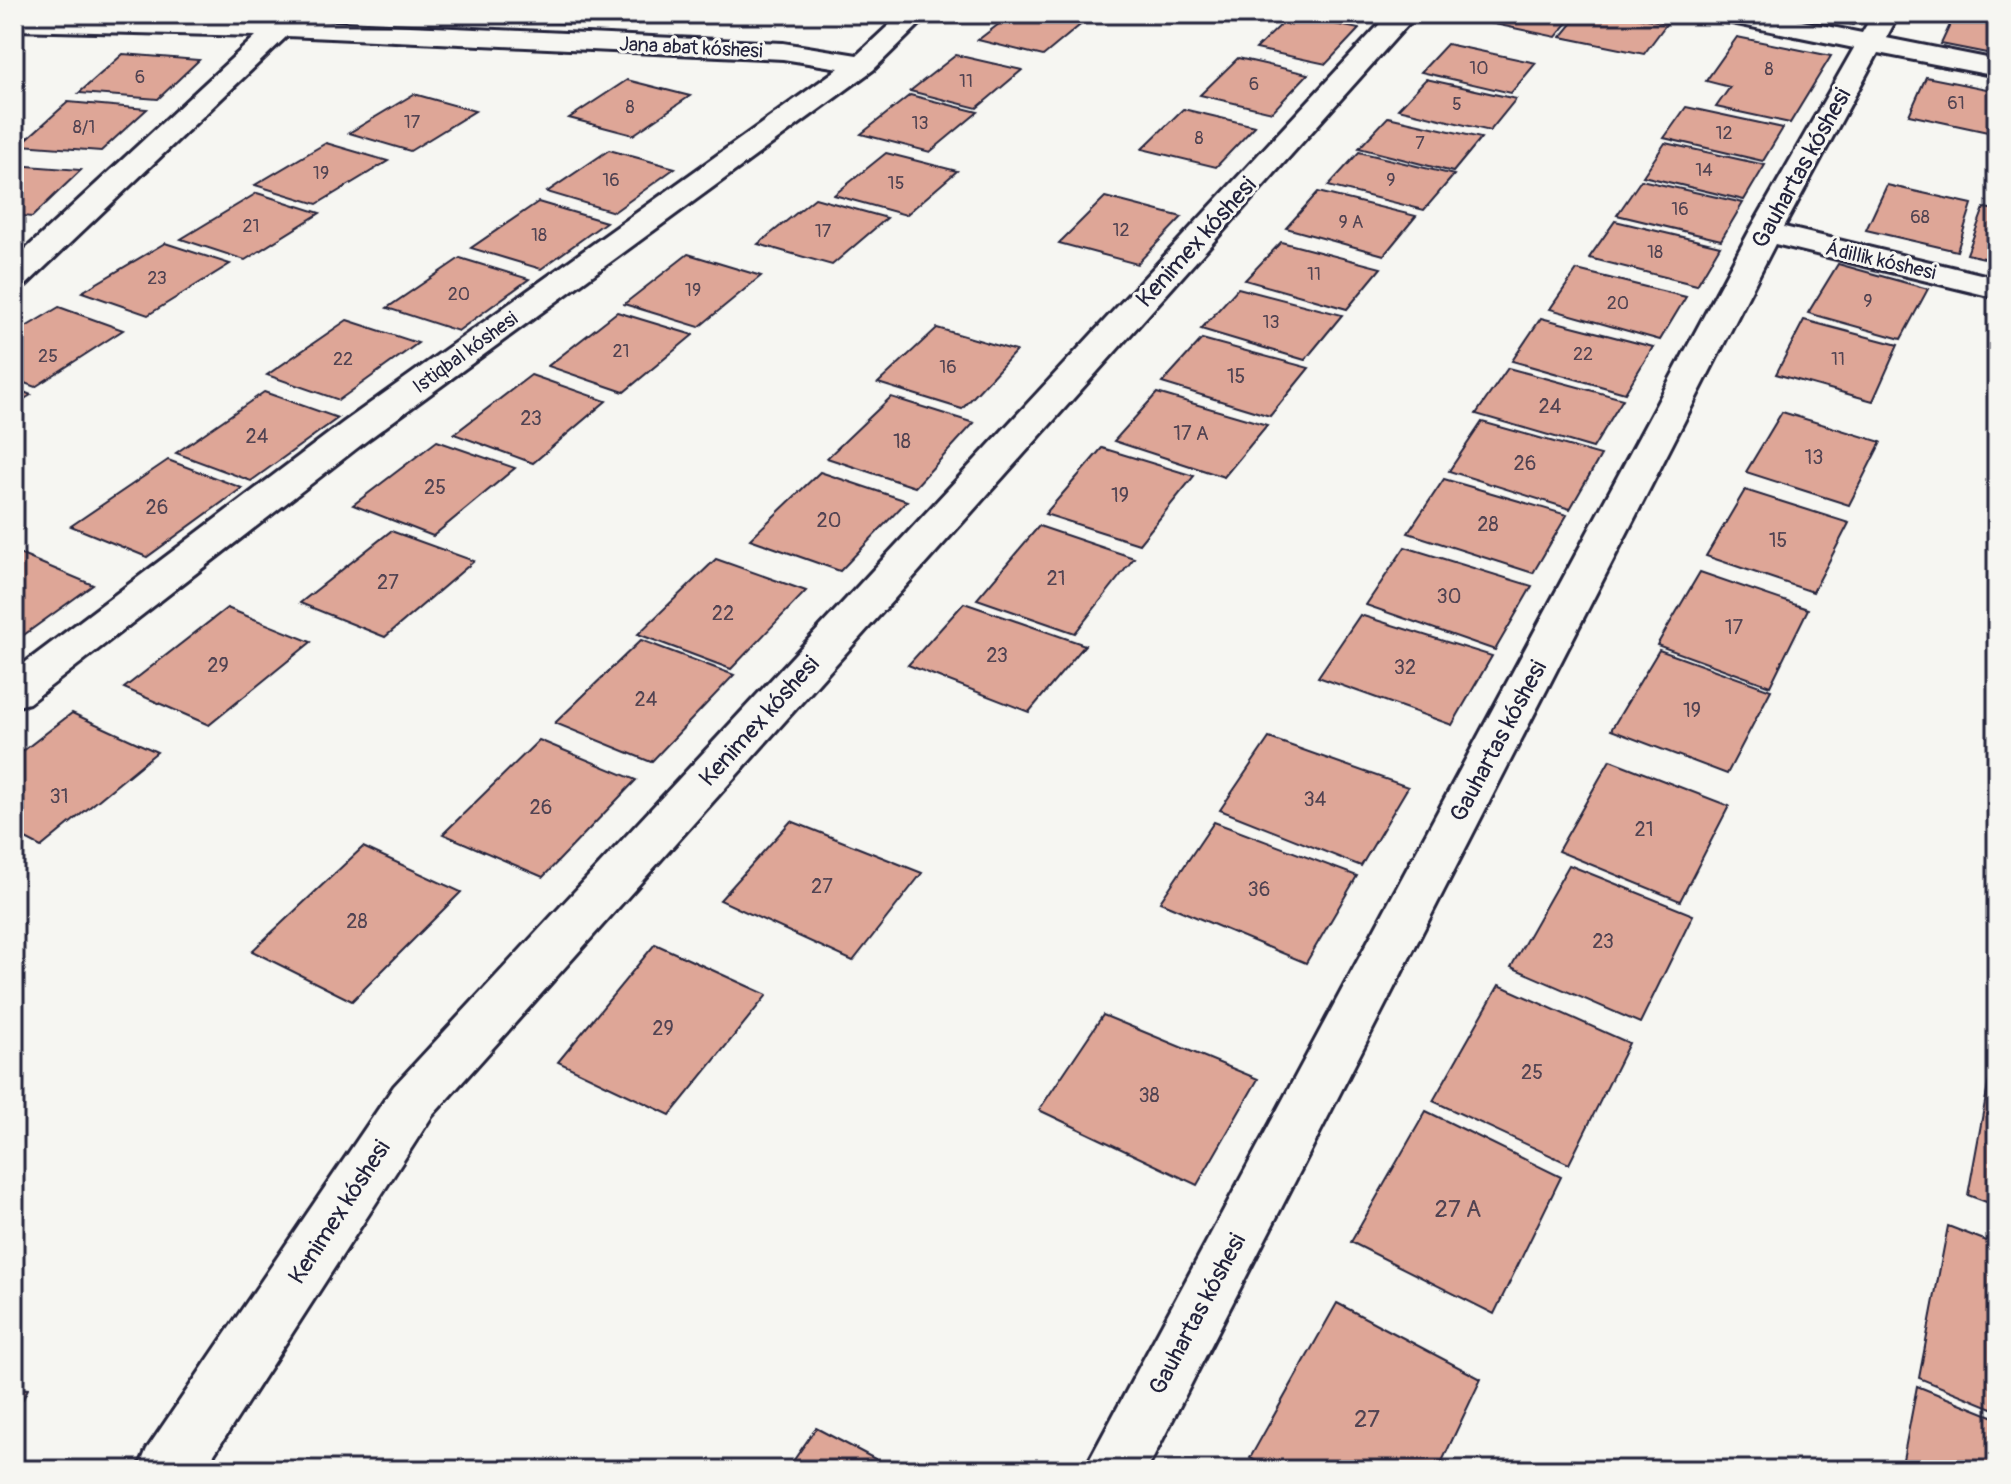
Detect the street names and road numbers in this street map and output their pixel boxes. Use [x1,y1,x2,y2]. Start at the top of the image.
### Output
street label: Jana abat kóshesi [619,31,763,64]
street label: Gauhartas kóshesi [1746,83,1857,253]
street label: Kenimex kóshesi [1130,171,1262,314]
street label: Ádillik kóshesi [1823,236,1939,285]
street label: Istiqbal kóshesi [408,306,523,399]
street label: Kenimex kóshesi [693,650,825,793]
street label: Gauhartas kóshesi [1444,656,1553,827]
street label: Kenimex kóshesi [282,1135,397,1290]
street label: Gauhartas kóshesi [1143,1229,1252,1400]

